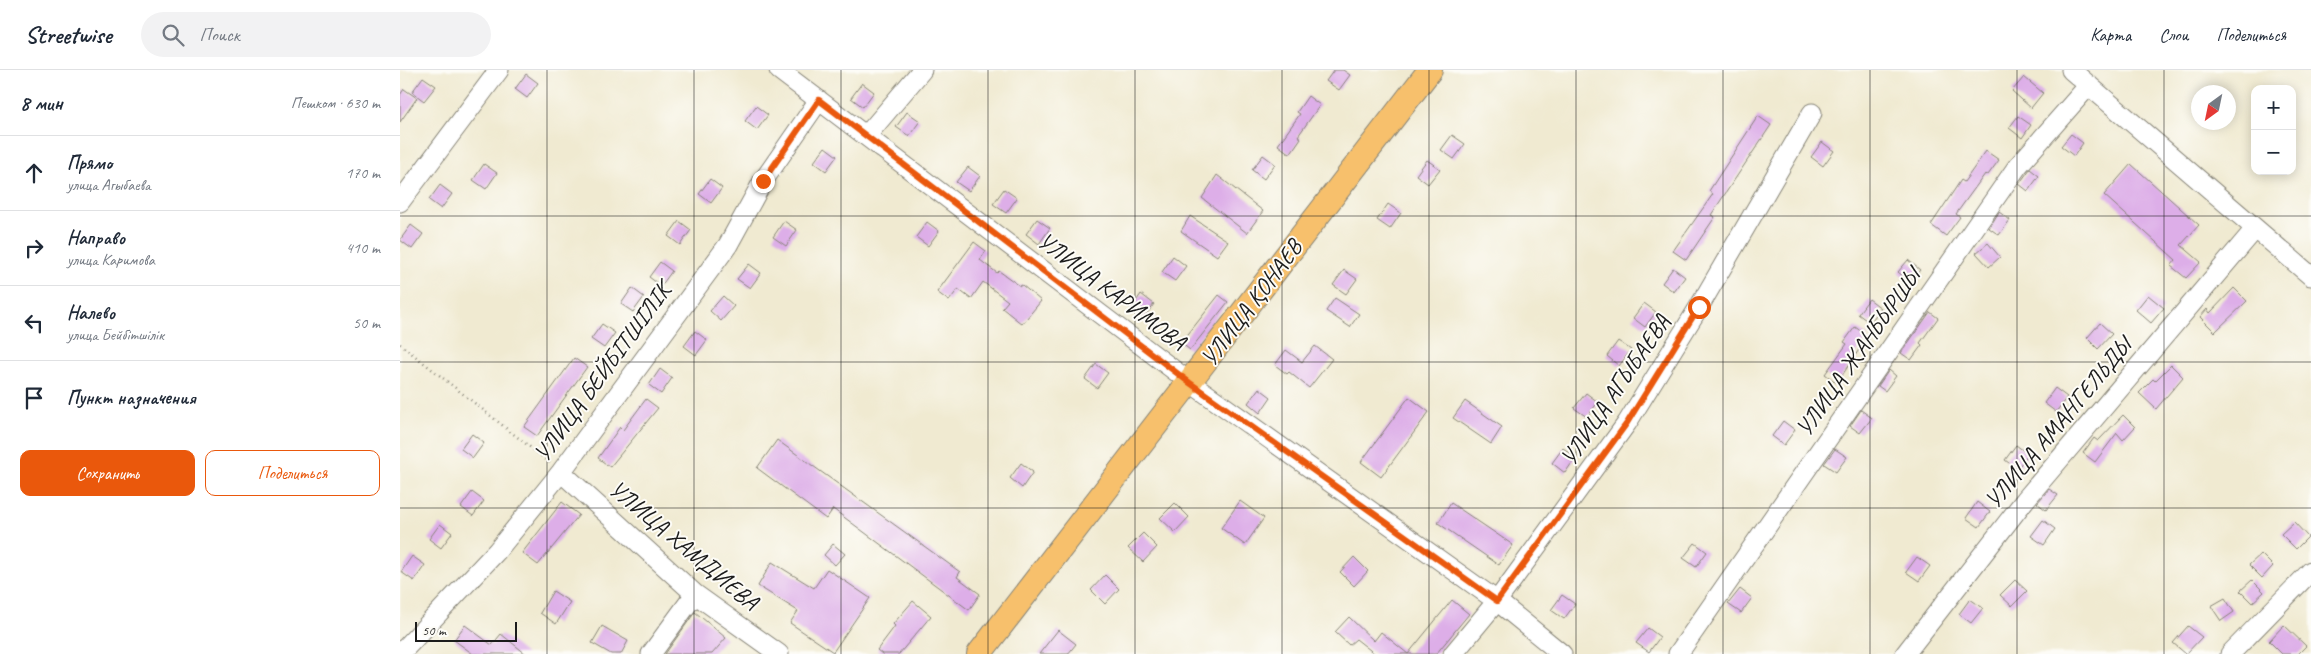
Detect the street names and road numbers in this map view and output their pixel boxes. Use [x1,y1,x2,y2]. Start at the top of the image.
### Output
street label: УЛИЦА КАРИМОВА [1032,225,1193,357]
street label: УЛИЦА ҚОНАЕВ [1194,232,1310,372]
street label: УЛИЦА ЖАНБЫРШЫ [1789,259,1929,442]
street label: УЛИЦА БЕЙБІТШІЛІК [527,272,680,467]
street label: УЛИЦА АГЫБАЕВА [1553,308,1677,471]
street label: УЛИЦА АМАНГЕЛЬДЫ [1978,328,2141,514]
street label: УЛИЦА ХАМДИЕВА [603,474,766,617]

